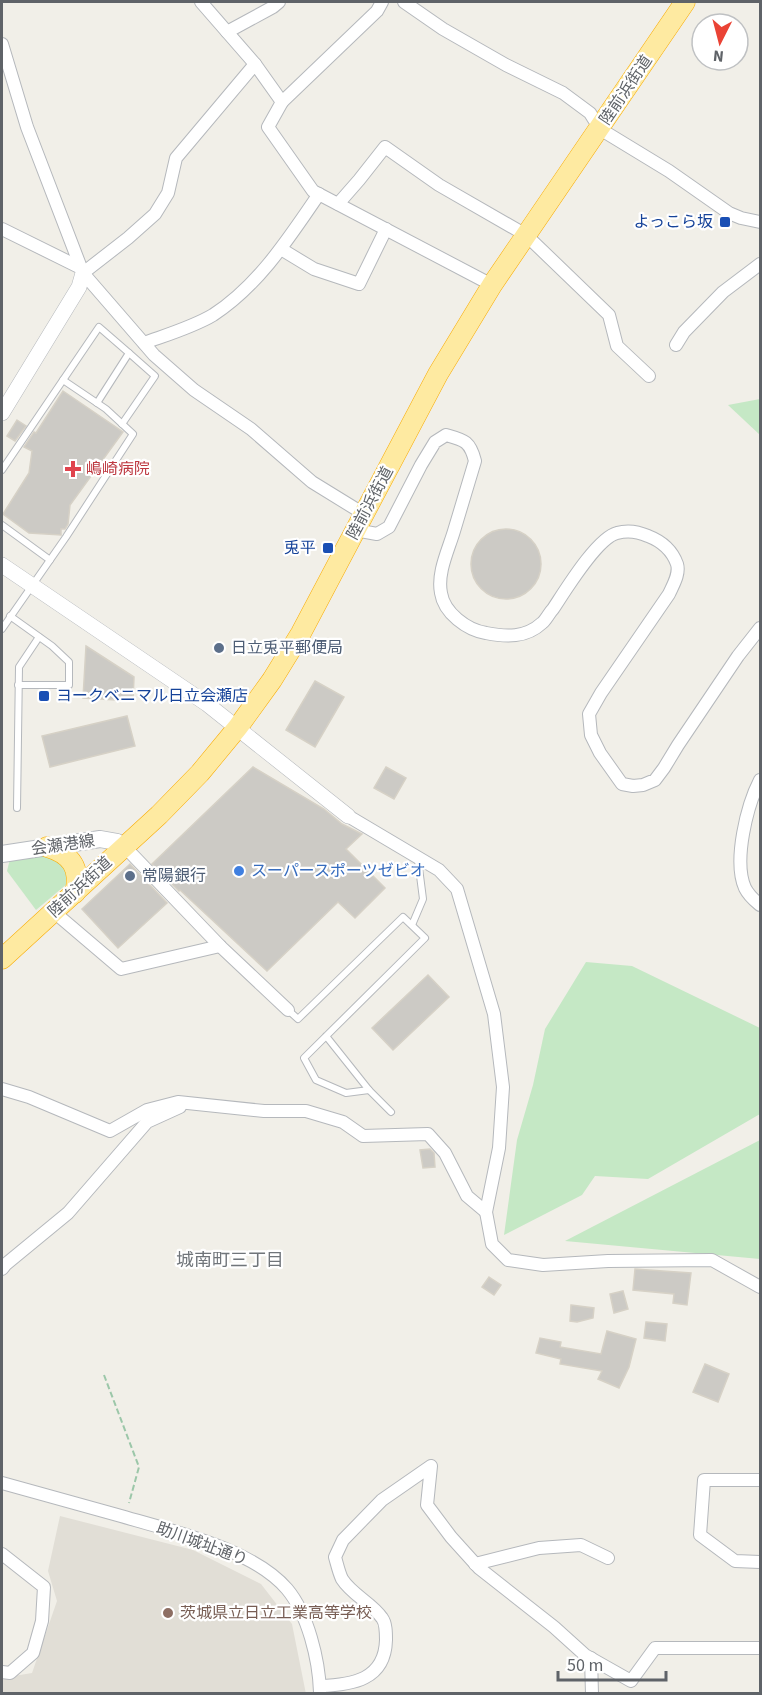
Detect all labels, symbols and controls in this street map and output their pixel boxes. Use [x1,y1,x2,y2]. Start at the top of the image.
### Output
north arrow [690,12,750,72]
text: N [712,44,725,67]
street label: 陸前浜街道 [595,51,657,129]
place label: よっこら坂 [633,211,713,233]
marker: よっこら坂 [718,215,732,229]
place label: 嶋崎病院 [86,458,150,480]
marker: 嶋崎病院 [64,460,82,478]
street label: 陸前浜街道 [342,463,398,543]
place label: 兎平 [284,537,316,559]
marker: 兎平 [321,541,335,555]
place label: 日立兎平郵便局 [231,637,343,659]
marker: 日立兎平郵便局 [212,641,226,655]
place label: ヨークベニマル日立会瀬店 [56,685,248,707]
marker: ヨークベニマル日立会瀬店 [37,689,51,703]
street label: 会瀬港線 [30,830,96,860]
street label: 陸前浜街道 [43,852,117,922]
place label: スーパースポーツゼビオ [251,860,426,882]
marker: スーパースポーツゼビオ [232,864,246,878]
place label: 常陽銀行 [142,865,206,887]
marker: 常陽銀行 [123,869,137,883]
district label: 城南町三丁目 [176,1248,284,1273]
street label: 助川城址通り [153,1517,251,1571]
place label: 茨城県立日立工業高等学校 [180,1602,372,1624]
marker: 茨城県立日立工業高等学校 [161,1606,175,1620]
scale bar [558,1644,666,1682]
text: 50 m [567,1653,603,1678]

